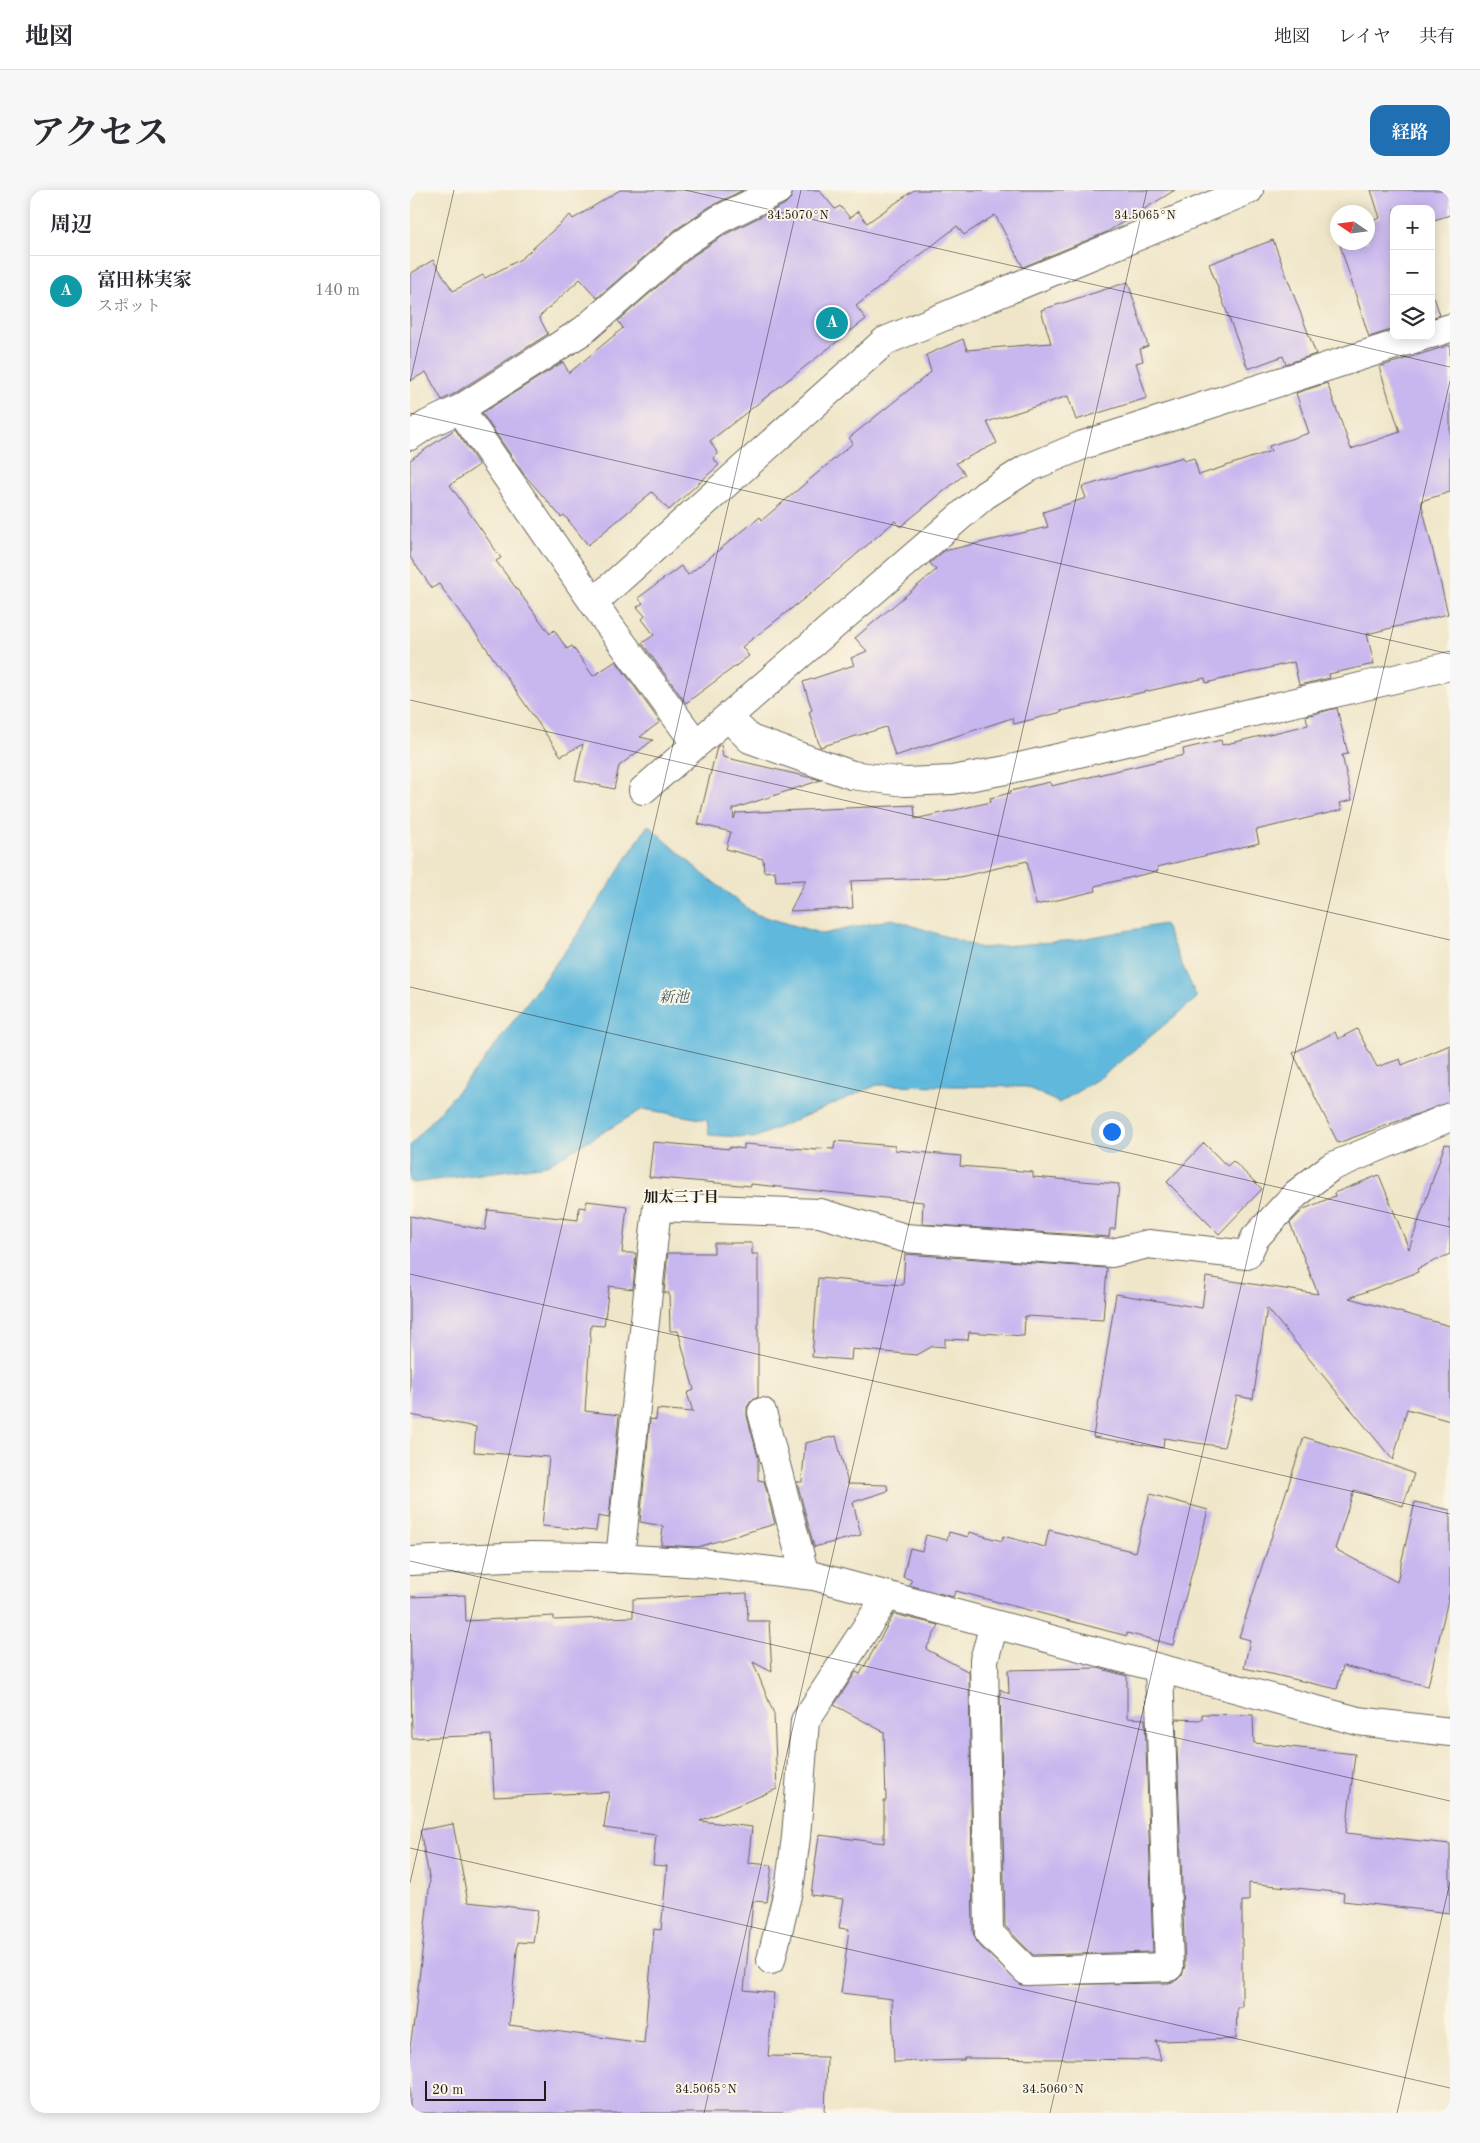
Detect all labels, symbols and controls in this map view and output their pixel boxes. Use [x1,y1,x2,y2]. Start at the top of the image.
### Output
text: 地図 [25,26,73,50]
text: 地図 [1274,28,1310,46]
text: レイヤ [1338,28,1391,46]
text: 共有 [1419,28,1455,46]
button: 経路 [1370,105,1450,156]
text: アクセス [30,117,169,152]
north arrow [1330,205,1375,250]
map controls [1390,205,1435,340]
button: + [1390,205,1435,250]
text: 34.5070°N [767,209,829,222]
text: 34.5065°N [1114,209,1176,222]
text: 周辺 [50,215,92,236]
button: − [1390,250,1435,295]
text: 富田林実家 [97,272,192,291]
text: A [60,283,72,299]
text: 140 m [315,283,360,299]
button: layers [1390,295,1435,340]
text: スポット [97,299,161,315]
pin: A [816,304,848,342]
water label: 新池 [659,989,691,1006]
your location [1099,1119,1125,1145]
district label: 加太三丁目 [643,1189,719,1206]
scale bar [425,2078,546,2101]
text: 20 m [432,2083,463,2097]
text: 34.5065°N [675,2083,737,2096]
text: 34.5060°N [1022,2083,1084,2096]

